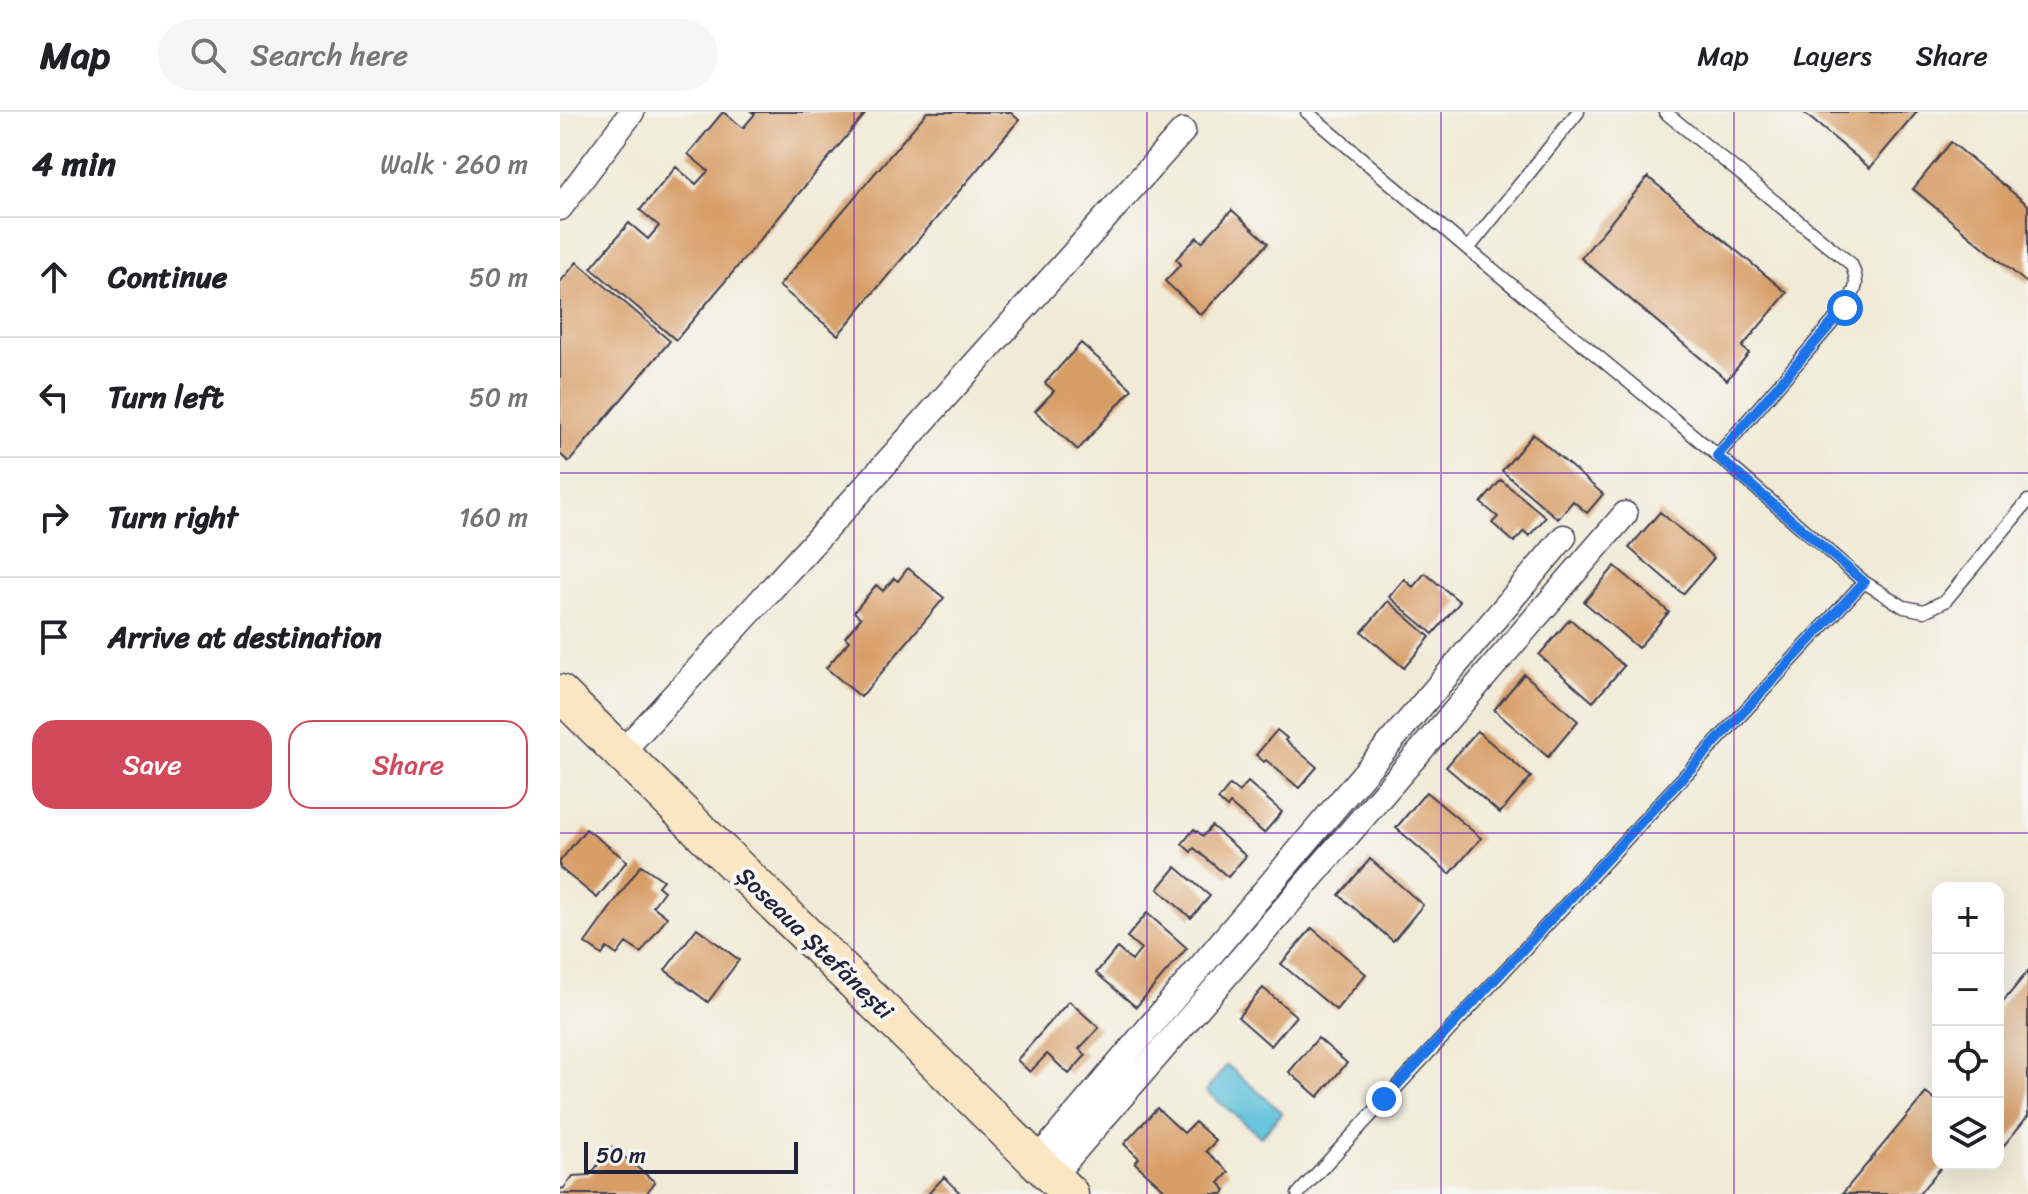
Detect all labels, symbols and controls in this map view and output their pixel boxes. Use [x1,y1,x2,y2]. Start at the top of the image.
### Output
search box [158,19,718,91]
text: Map [40,22,110,89]
text: Search here [250,28,408,82]
text: Map [1697,31,1749,80]
text: Layers [1793,31,1872,80]
text: Share [1916,31,1988,80]
icon: search [186,33,230,77]
text: 4 min [32,134,116,194]
text: Walk · 260 m [380,141,528,187]
text: Continue [108,250,227,304]
text: 50 m [469,254,528,300]
icon: ahead [32,255,76,299]
route start [1827,290,1863,326]
text: Turn left [108,370,224,424]
text: 50 m [469,374,528,420]
icon: left [32,375,76,419]
text: Turn right [108,490,238,544]
text: 160 m [459,494,528,540]
icon: right [32,495,76,539]
text: Arrive at destination [108,610,382,664]
icon: arrive [32,615,76,659]
button: Save [32,720,272,809]
button: Share [288,720,528,809]
street label: Șoseaua Ștefănești [726,856,905,1031]
map controls [1932,882,2004,1170]
button: + [1932,882,2004,954]
button: − [1932,954,2004,1026]
button: locate [1932,1026,2004,1098]
route end [1366,1081,1402,1117]
button: layers [1932,1098,2004,1170]
text: 50 m [596,1136,646,1175]
scale bar [584,1138,798,1174]

